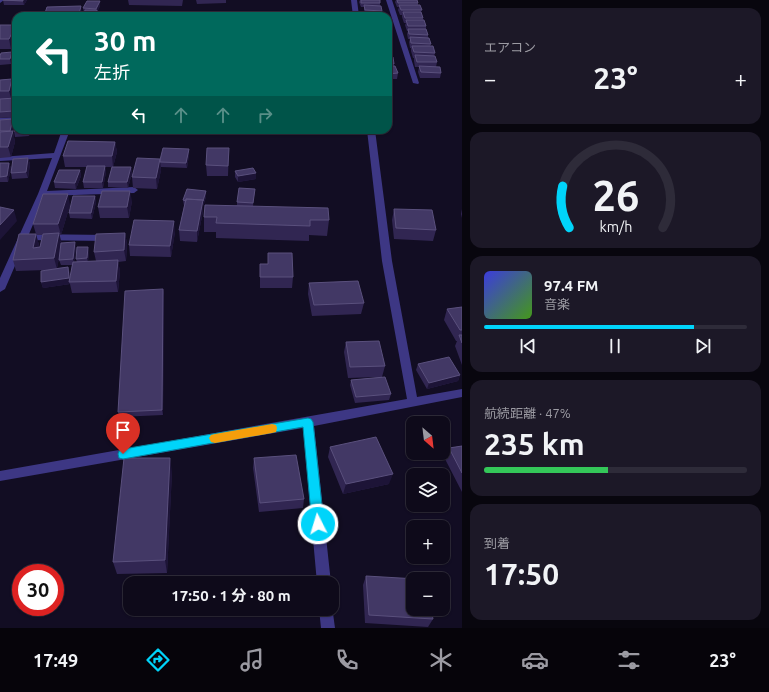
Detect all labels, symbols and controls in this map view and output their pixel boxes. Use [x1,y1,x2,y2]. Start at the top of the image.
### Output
text: 30 m [94,25,156,56]
icon: left [28,28,80,80]
text: エアコン [484,40,536,54]
text: 23° [593,61,638,95]
text: 左折 [94,62,130,82]
text: − [484,66,496,91]
text: + [735,66,747,91]
icon: left [128,104,150,126]
icon: ahead [170,104,192,126]
icon: ahead [212,104,234,126]
icon: right [254,104,276,126]
text: 26 [592,172,639,219]
text: km/h [599,219,632,235]
text: 97.4 FM [544,277,598,294]
text: 音楽 [544,297,570,311]
icon: previous [517,335,539,357]
icon: pause [604,335,626,357]
icon: next [692,335,714,357]
text: 航続距離 · 47% [484,406,571,420]
pin [106,413,140,454]
north arrow [406,416,450,460]
map controls [406,416,450,616]
icon: arrive [112,419,134,441]
text: 235 km [484,427,585,461]
button: layers [406,468,450,512]
position arrow [297,503,339,545]
button: + [406,520,450,564]
text: 到着 [484,536,510,550]
text: 17:50 [484,557,559,591]
speed limit sign: 30 [12,564,64,616]
button: − [406,572,450,616]
text: 17:50 · 1 分 · 80 m [171,587,291,604]
icon: directions [144,646,172,674]
icon: music [238,646,266,674]
icon: phone [333,646,361,674]
icon: climate [427,646,455,674]
icon: car [521,646,549,674]
icon: filters [615,646,643,674]
text: 17:49 [33,650,78,670]
text: 23° [709,650,736,670]

